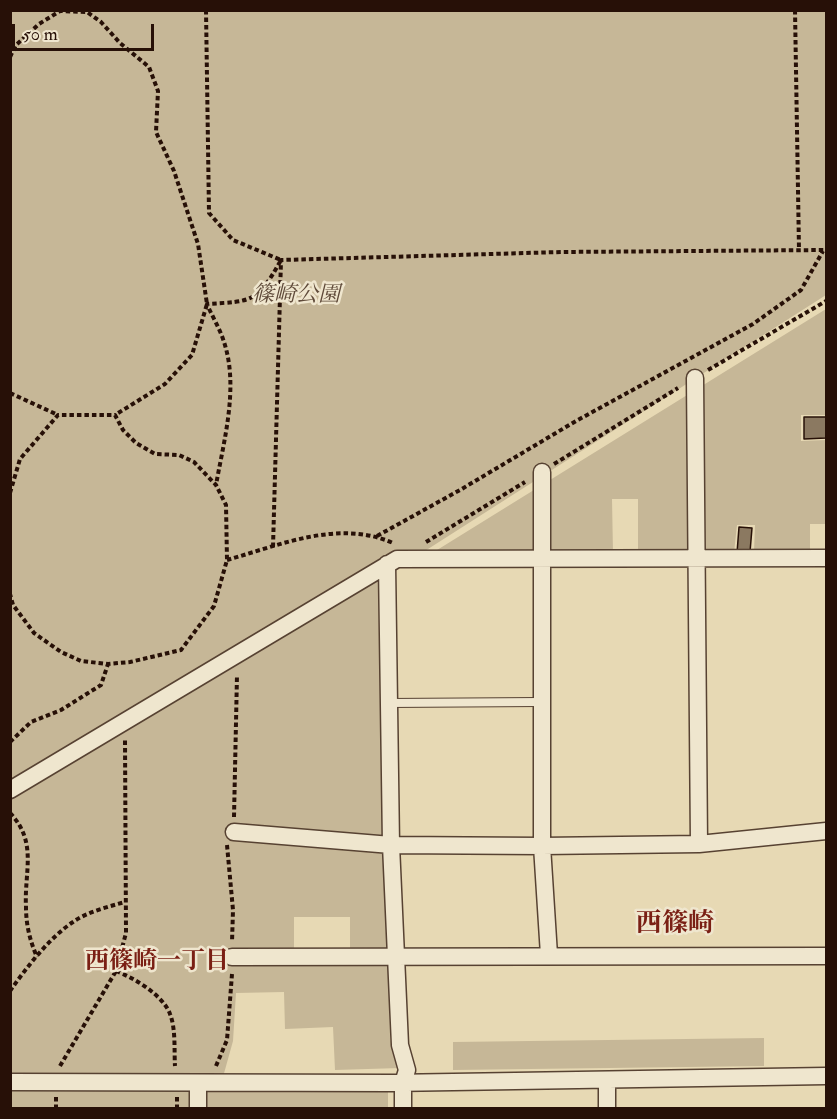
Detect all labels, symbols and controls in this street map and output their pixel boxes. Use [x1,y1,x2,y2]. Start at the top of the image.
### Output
scale bar [15,12,158,50]
text: 50 m [23,23,58,46]
park label: 篠崎公園 [252,283,340,309]
district label: 西篠崎 [636,909,714,941]
district label: 西篠崎一丁目 [85,949,229,977]

